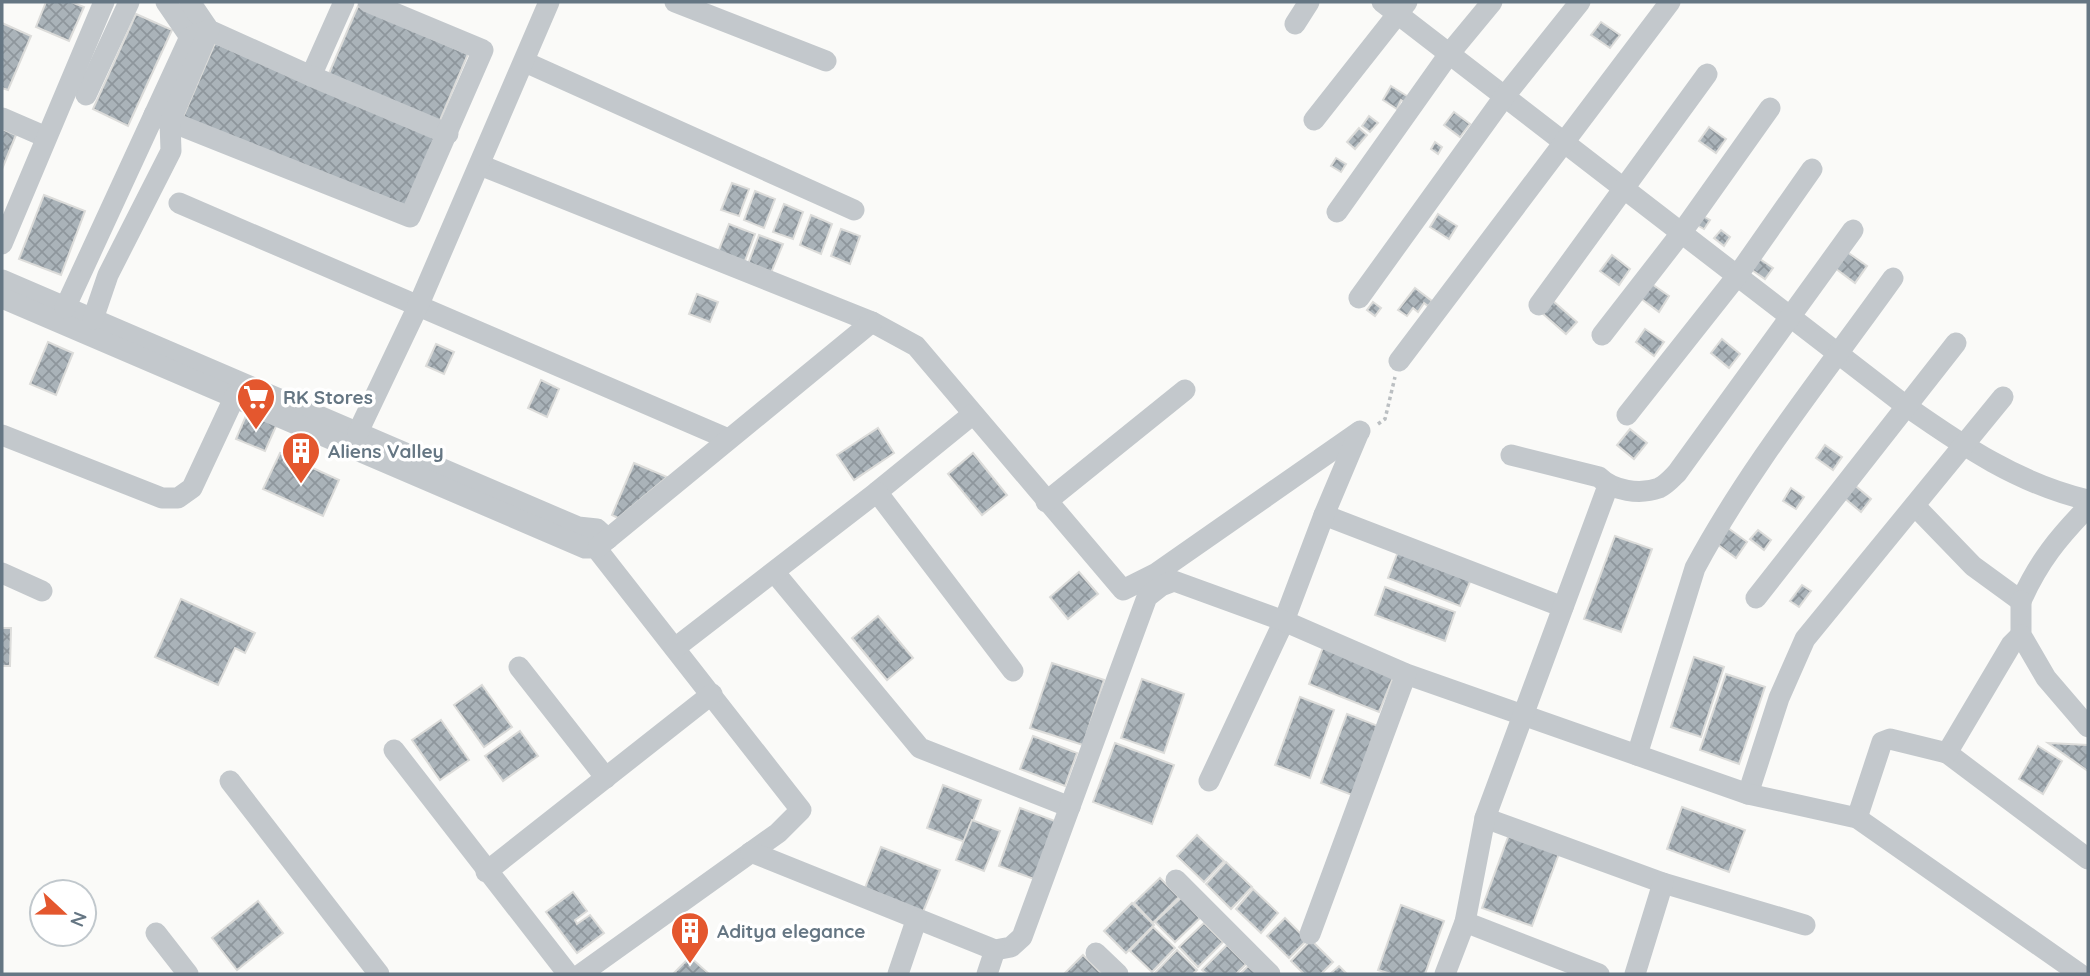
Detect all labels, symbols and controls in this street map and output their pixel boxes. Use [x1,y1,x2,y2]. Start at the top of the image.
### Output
supermarket icon: RK Stores [235,376,277,431]
place label: RK Stores [283,385,373,409]
building icon: Aliens Valley [280,430,322,485]
place label: Aliens Valley [328,439,444,463]
north arrow [28,878,98,948]
text: N [65,908,93,930]
building icon: Aditya elegance [669,910,711,965]
place label: Aditya elegance [717,919,865,943]

